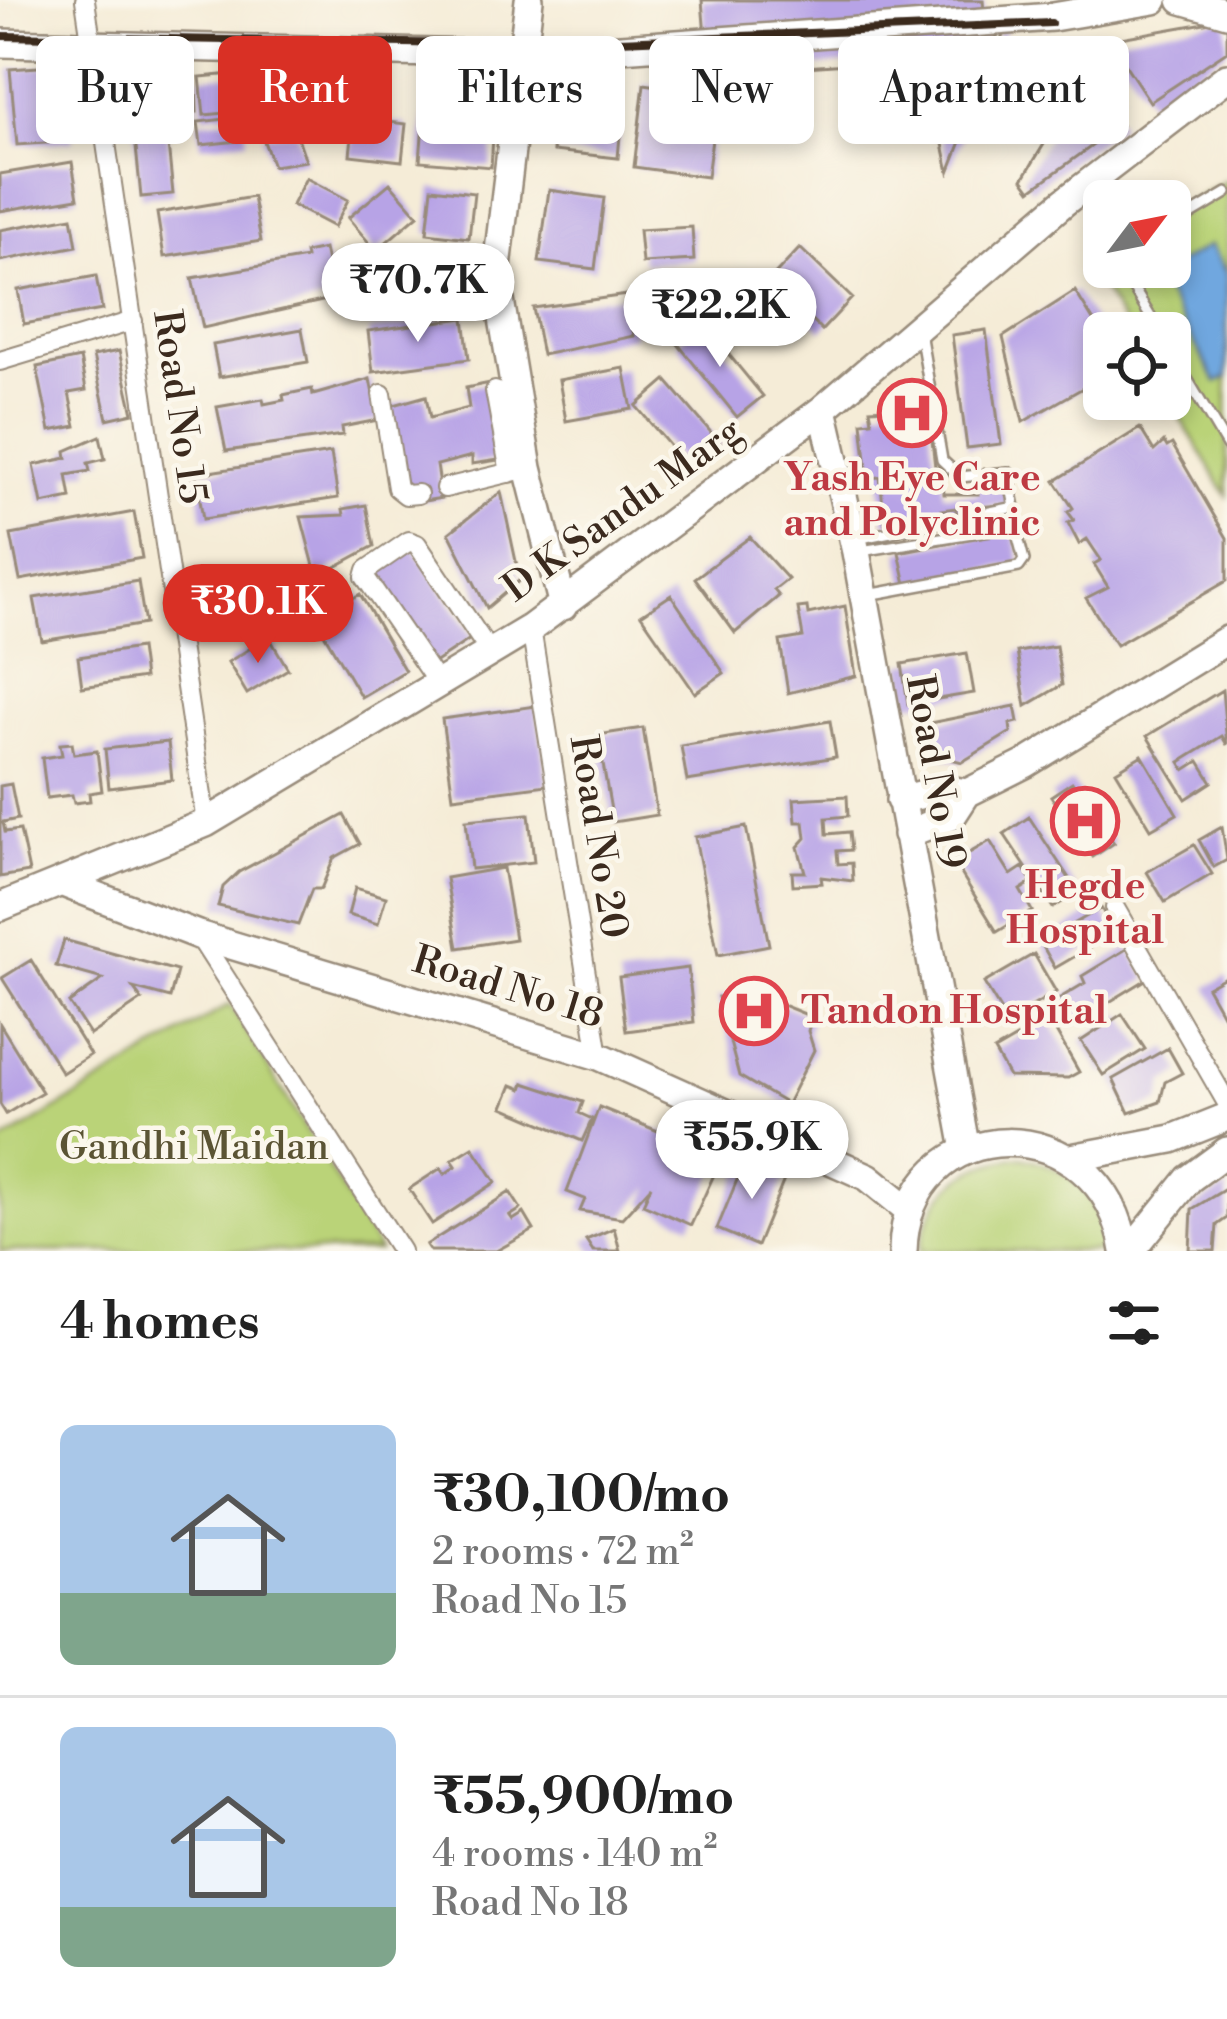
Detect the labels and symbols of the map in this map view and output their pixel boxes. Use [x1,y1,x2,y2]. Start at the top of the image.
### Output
north arrow [1083,180,1191,288]
pin: ₹70.7K [320,243,516,345]
pin: ₹22.2K [622,268,818,370]
street label: Road No 15 [141,307,217,507]
hospital icon: Yash Eye Care and Polyclinic [877,378,947,448]
street label: D K Sandu Marg [494,407,752,613]
place label: Yash Eye Care and Polyclinic [783,454,1041,548]
pin: ₹30.1K [160,564,356,666]
street label: Road No 19 [894,671,976,873]
street label: Road No 20 [558,732,638,942]
hospital icon: Hegde Hospital [1050,786,1120,856]
place label: Hegde Hospital [1006,862,1164,956]
street label: Road No 18 [407,936,609,1040]
hospital icon: Tandon Hospital [719,976,789,1046]
place label: Tandon Hospital [801,987,1107,1036]
pin: ₹55.9K [654,1100,850,1202]
park label: Gandhi Maidan [59,1123,329,1172]

